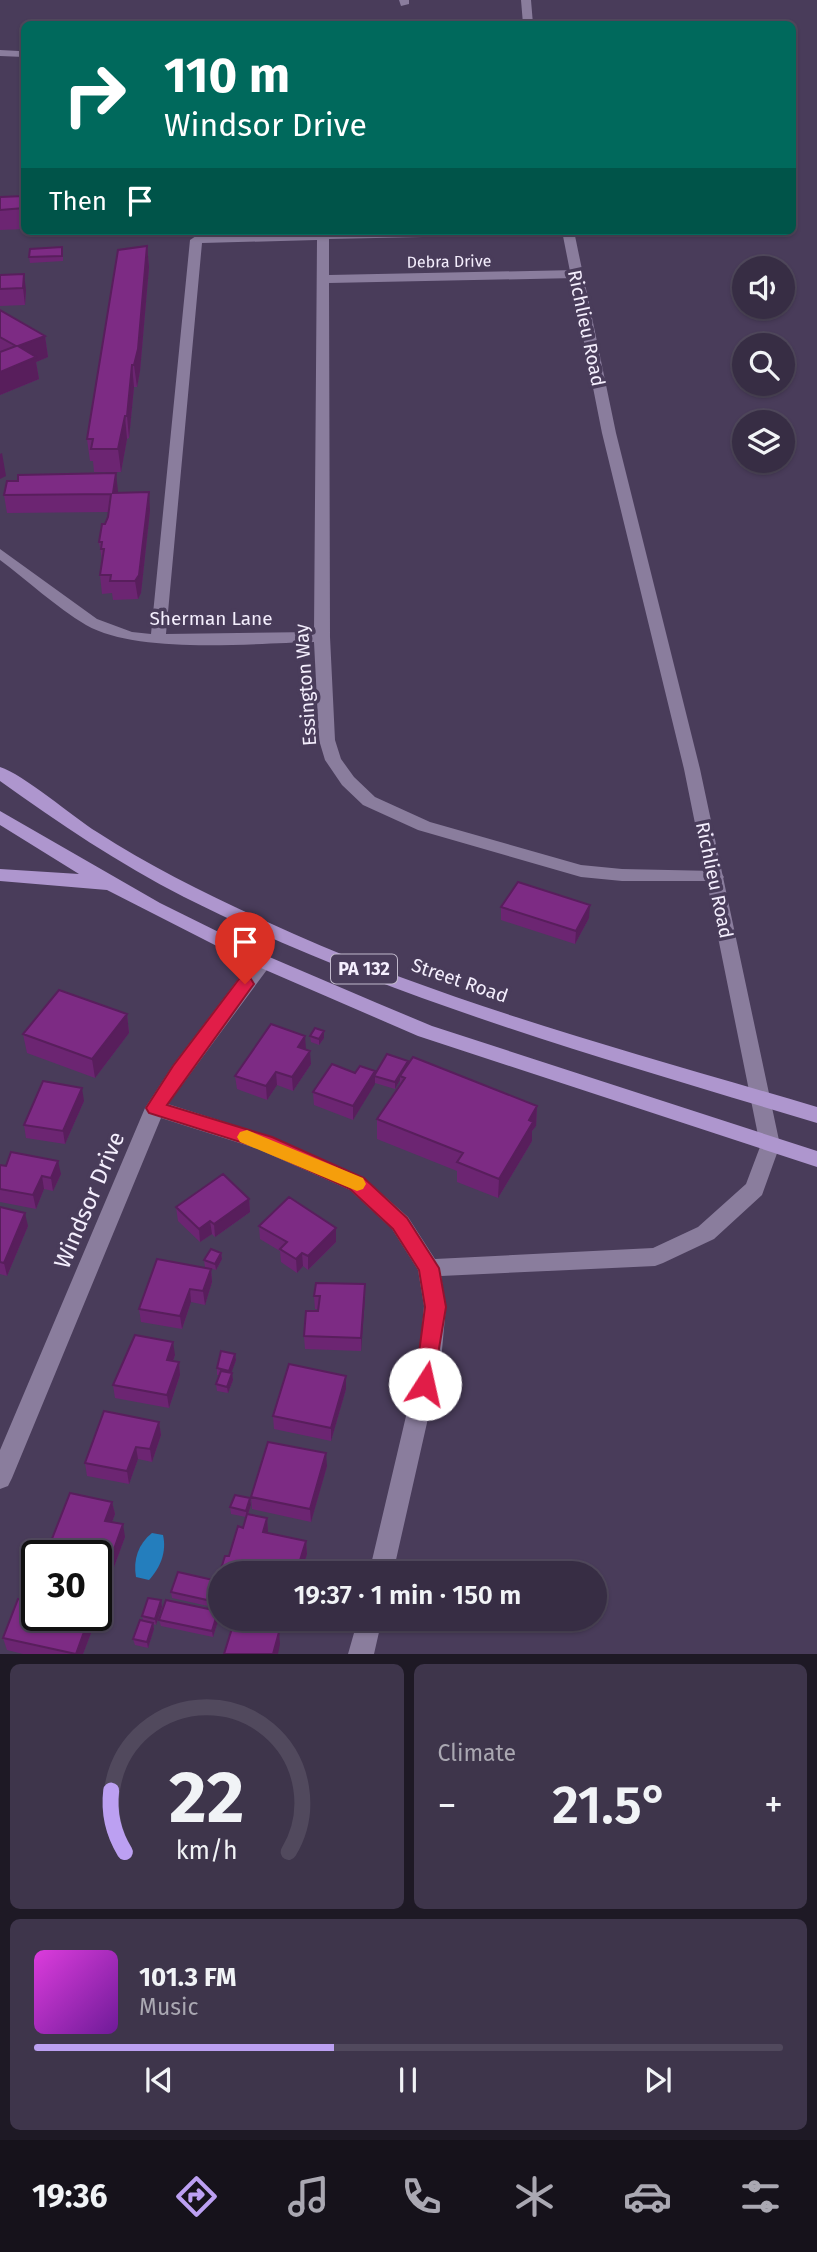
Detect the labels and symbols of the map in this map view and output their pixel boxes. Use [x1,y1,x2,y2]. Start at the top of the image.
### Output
street label: Debra Drive [407,251,491,272]
street label: Richlieu Road [563,268,610,388]
street label: Sherman Lane [149,607,273,630]
street label: Essington Way [290,622,321,747]
street label: Richlieu Road [691,820,738,940]
pin [215,912,275,984]
street label: Street Road [409,953,511,1008]
road number: PA 132 [331,954,397,984]
street label: Windsor Drive [48,1127,130,1273]
position arrow [388,1347,462,1421]
speed limit sign: 30 [21,1540,112,1631]

